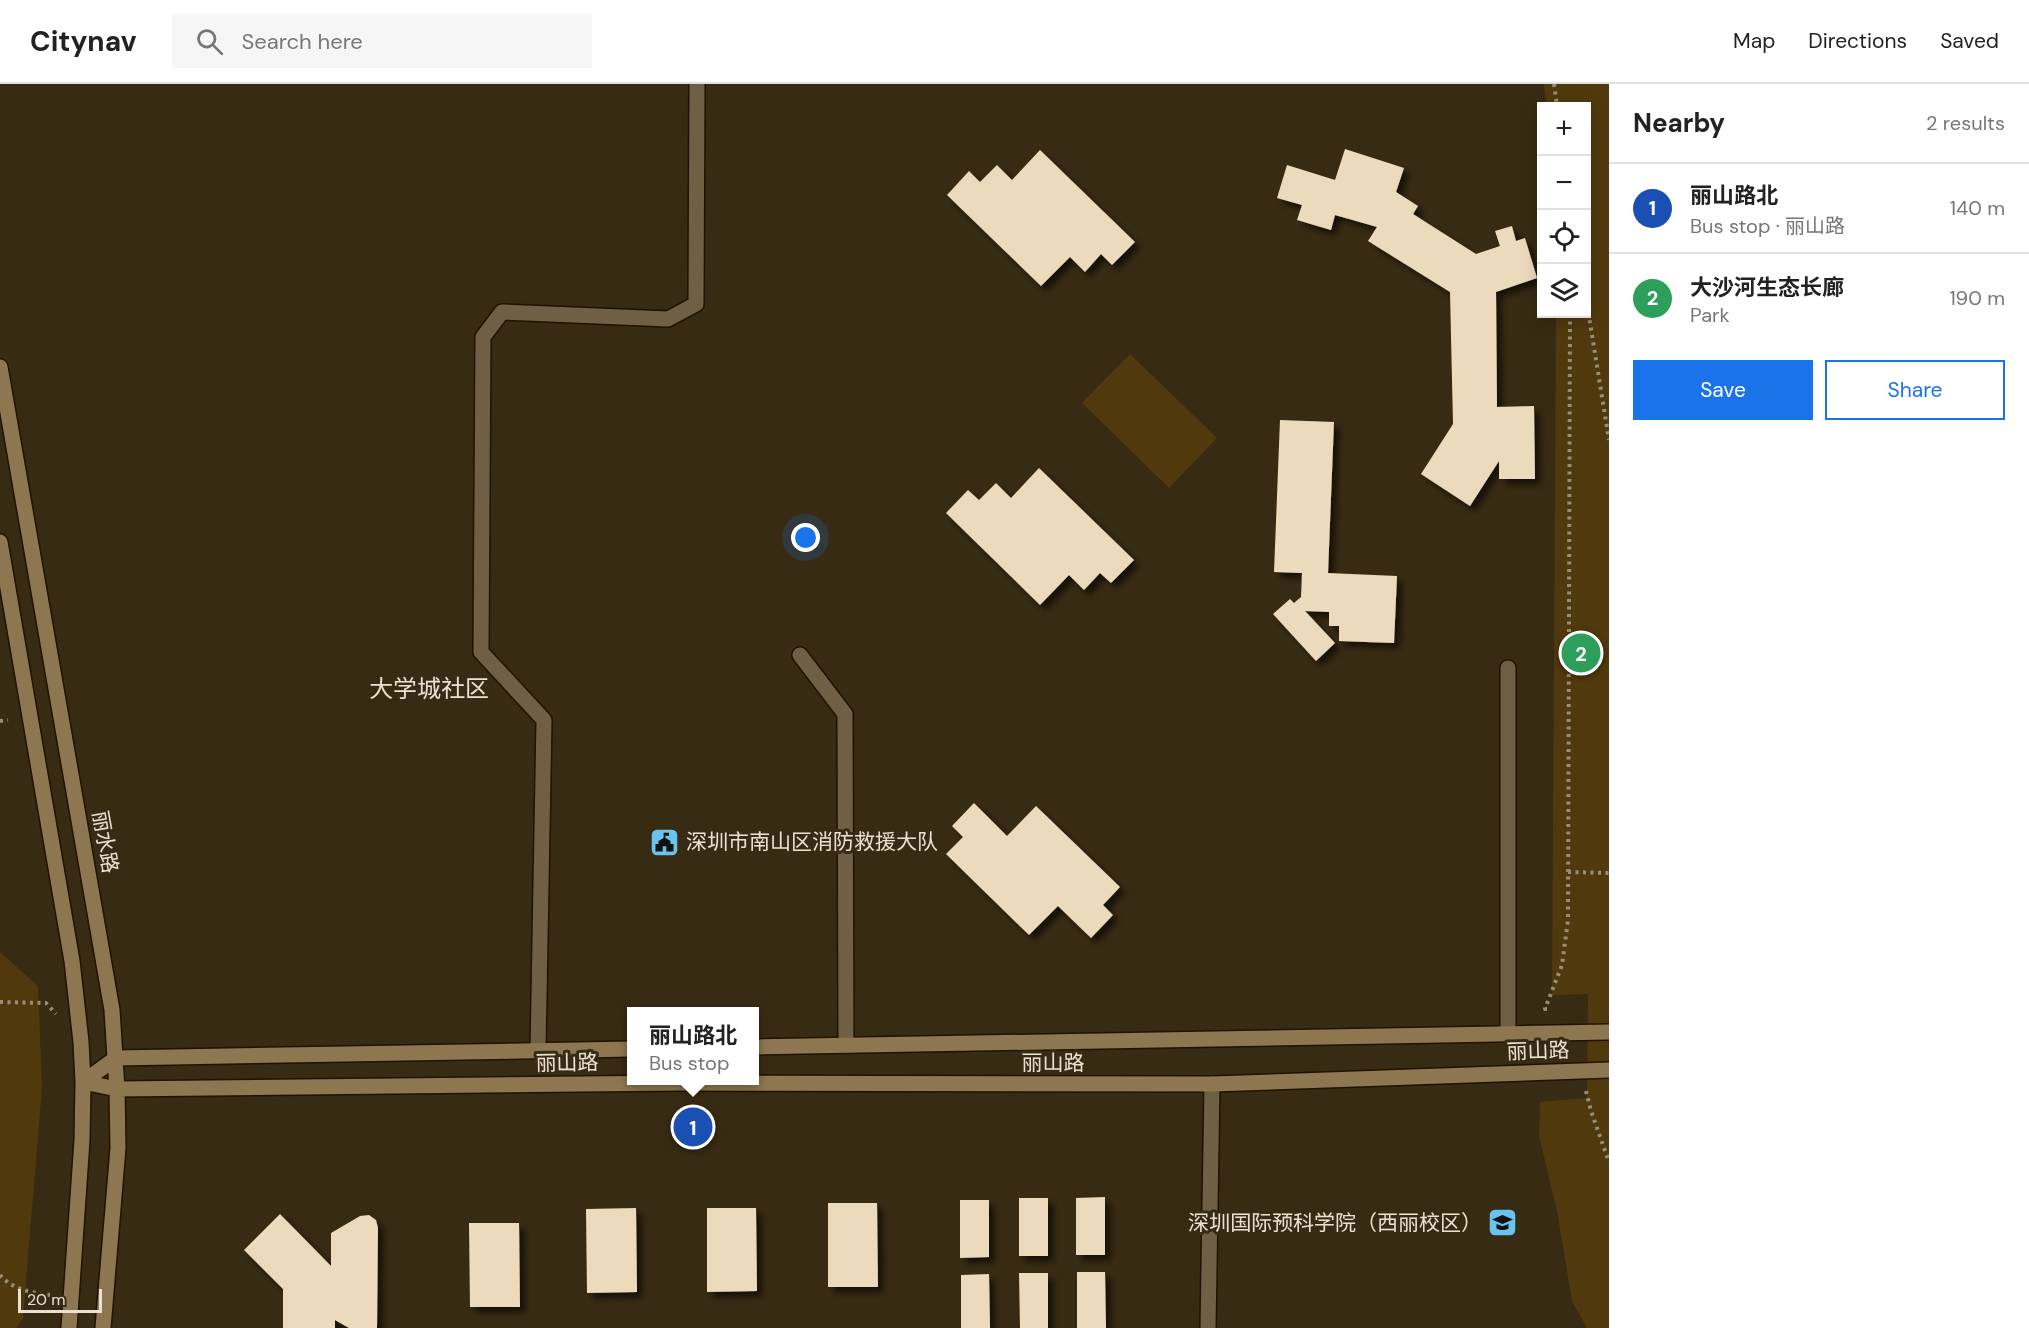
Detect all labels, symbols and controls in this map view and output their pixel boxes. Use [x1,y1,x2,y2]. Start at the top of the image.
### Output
search box [172,14,592,68]
text: Citynav [30,23,136,60]
icon: search [193,25,226,58]
text: Search here [241,27,363,56]
text: Map [1733,27,1775,55]
text: Directions [1808,27,1907,55]
text: Saved [1940,27,1999,55]
map controls [1537,102,1591,318]
button: + [1537,102,1591,156]
text: Nearby [1633,106,1725,140]
text: 2 results [1926,110,2005,136]
button: − [1537,156,1591,210]
text: 丽山路北 [1690,181,1778,210]
text: 1 [1649,195,1656,221]
text: 140 m [1950,195,2005,221]
button: locate [1537,210,1591,264]
text: Bus stop · 丽山路 [1690,213,1845,239]
button: layers [1537,264,1591,318]
text: 大沙河生态长廊 [1690,273,1844,302]
text: 2 [1647,285,1658,311]
text: 190 m [1949,285,2005,311]
text: Park [1690,302,1730,328]
button: Save [1633,360,1813,420]
button: Share [1825,360,2005,420]
your location [791,523,820,552]
pin: 2 [1562,630,1600,676]
district label: 大学城社区 [369,673,489,704]
street label: 丽水路 [86,809,124,875]
public building icon: 深圳市南山区消防救援大队 [649,826,681,858]
place label: 深圳市南山区消防救援大队 [686,828,938,856]
popup [627,1007,759,1085]
text: 丽山路北 [649,1021,737,1050]
street label: 丽山路 [1506,1036,1570,1066]
street label: 丽山路 [535,1048,599,1078]
street label: 丽山路 [1022,1049,1085,1077]
text: Bus stop [649,1050,729,1076]
pin: 1 [674,1104,712,1150]
school or university icon: 深圳国际预科学院（西丽校区） [1487,1207,1519,1239]
place label: 深圳国际预科学院（西丽校区） [1188,1209,1482,1237]
scale bar [18,1286,102,1314]
text: 20 m [27,1289,66,1310]

